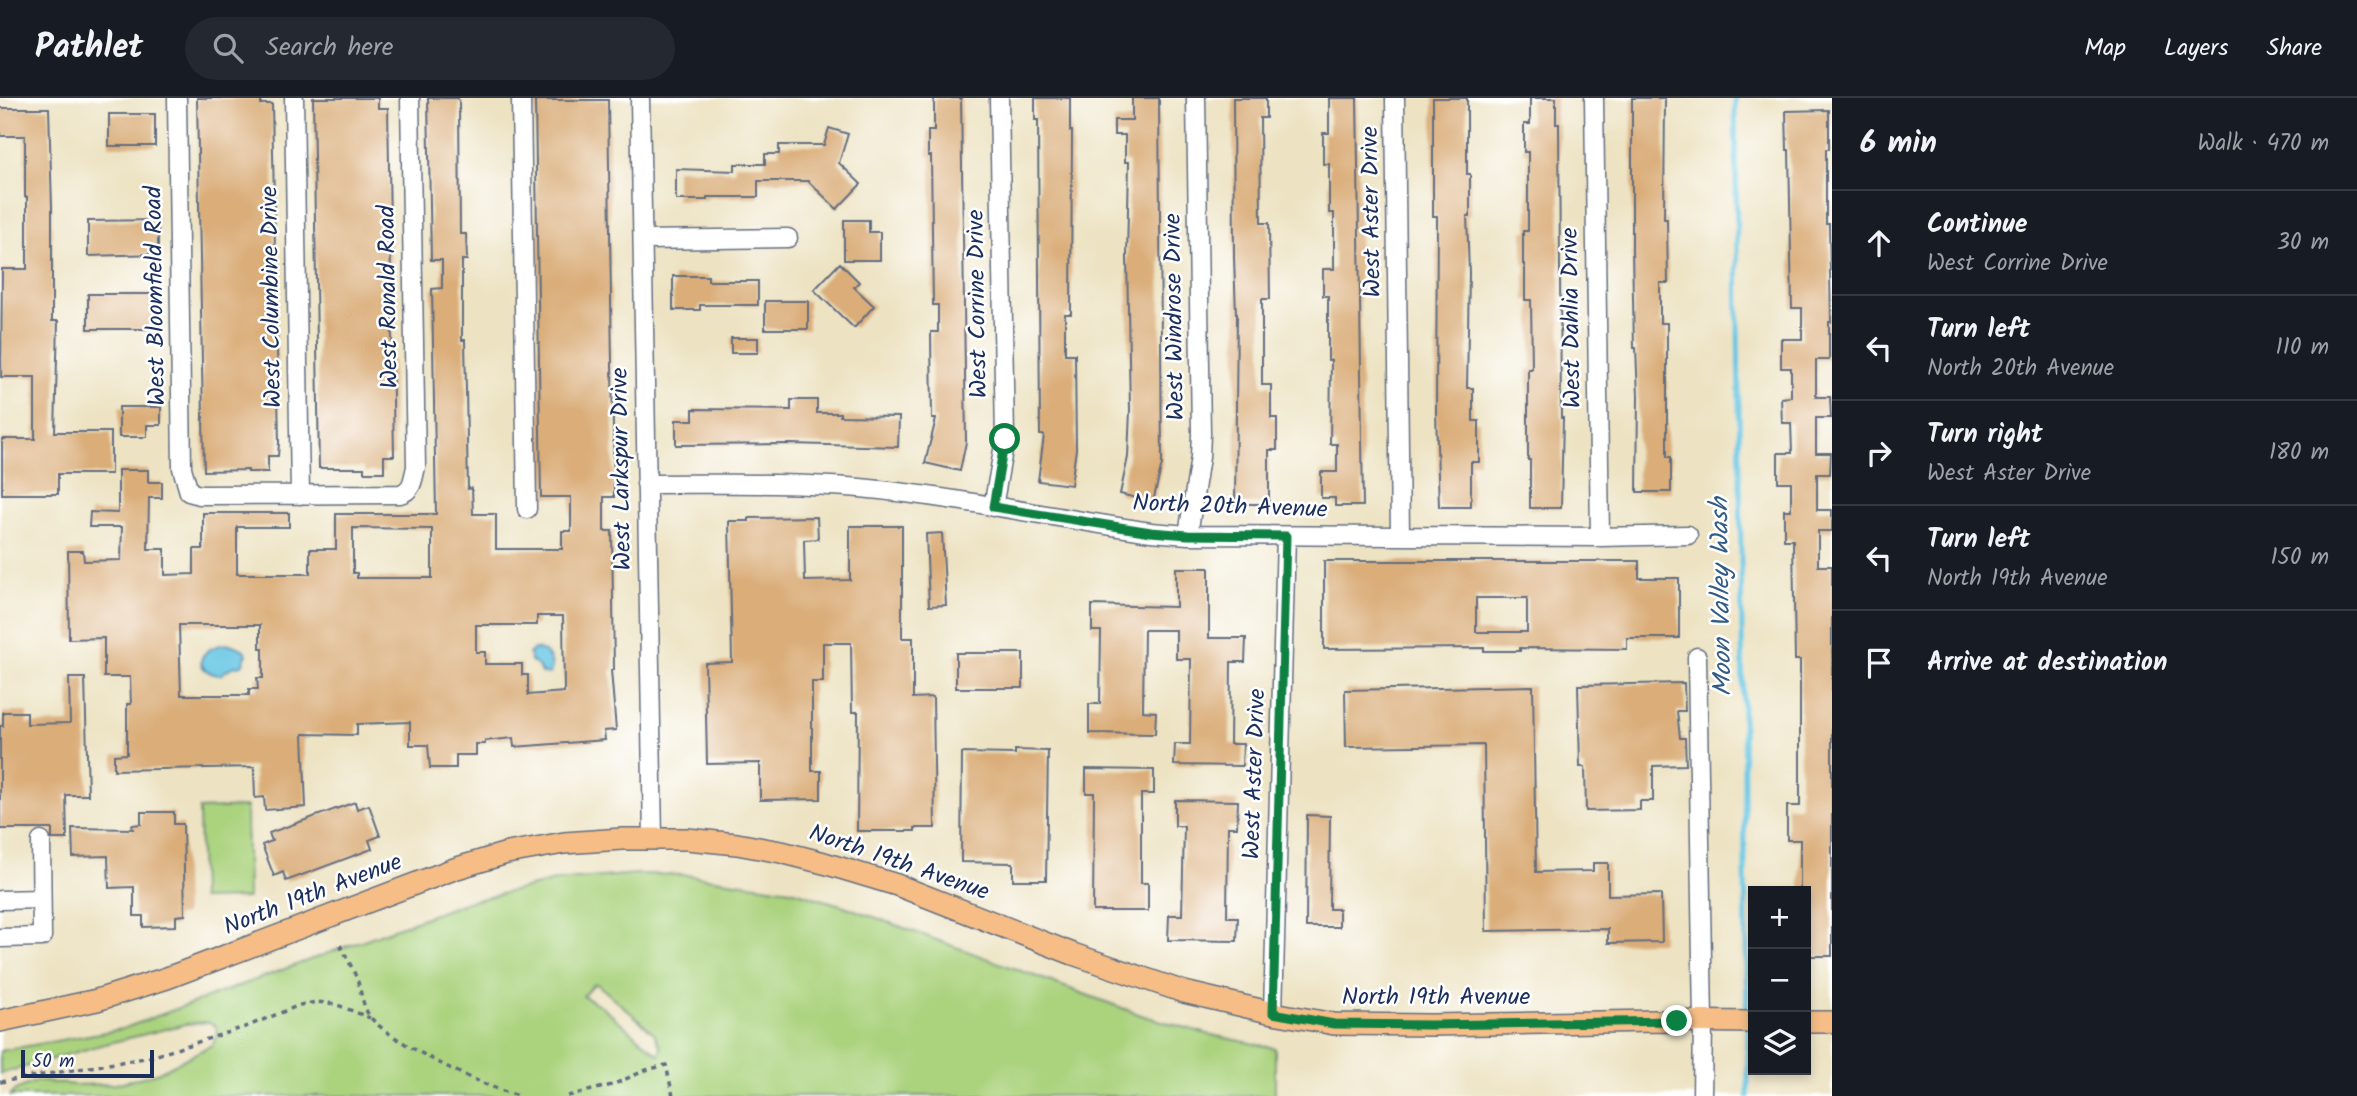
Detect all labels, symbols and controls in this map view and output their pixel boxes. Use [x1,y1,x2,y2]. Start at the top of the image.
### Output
search box [185,17,675,80]
text: Pathlet [35,22,143,75]
text: Search here [265,27,393,69]
icon: search [209,29,247,67]
text: Map [2084,29,2126,68]
text: Layers [2164,29,2228,68]
text: Share [2266,29,2322,68]
text: 6 min [1860,120,1937,168]
street label: West Aster Drive [1351,126,1393,298]
text: Walk · 470 m [2198,126,2329,162]
street label: West Bloomfield Road [135,185,177,406]
street label: West Columbine Drive [251,185,293,408]
street label: West Ronald Road [368,204,410,389]
text: Continue [1927,204,2028,246]
street label: West Corrine Drive [957,209,999,399]
street label: West Windrose Drive [1154,213,1196,421]
icon: ahead [1860,224,1898,262]
text: 30 m [2277,225,2329,261]
street label: West Dahlia Drive [1551,227,1593,409]
text: West Corrine Drive [1927,246,2108,282]
text: Turn left [1927,309,2030,351]
icon: left [1860,329,1898,367]
text: 110 m [2276,330,2329,366]
text: North 20th Avenue [1927,351,2114,387]
street label: West Larkspur Drive [601,367,643,571]
text: Turn right [1927,414,2043,456]
route start [989,423,1020,454]
icon: right [1860,434,1898,472]
text: 180 m [2269,435,2329,471]
text: West Aster Drive [1927,456,2091,492]
street label: North 20th Avenue [1132,484,1328,530]
water label: Moon Valley Wash [1699,495,1745,697]
text: Turn left [1927,519,2030,561]
icon: left [1860,539,1898,577]
text: 150 m [2270,540,2329,576]
text: North 19th Avenue [1927,561,2108,597]
text: Arrive at destination [1927,642,2167,684]
icon: arrive [1860,644,1898,682]
street label: West Aster Drive [1233,688,1277,860]
street label: North 19th Avenue [804,814,995,912]
street label: North 19th Avenue [218,843,408,947]
map controls [1748,886,1811,1075]
button: + [1748,886,1811,949]
button: − [1748,949,1811,1012]
street label: North 19th Avenue [1342,978,1530,1017]
route end [1661,1005,1692,1036]
button: layers [1748,1012,1811,1075]
scale bar [21,1047,154,1079]
text: 50 m [32,1047,74,1077]

